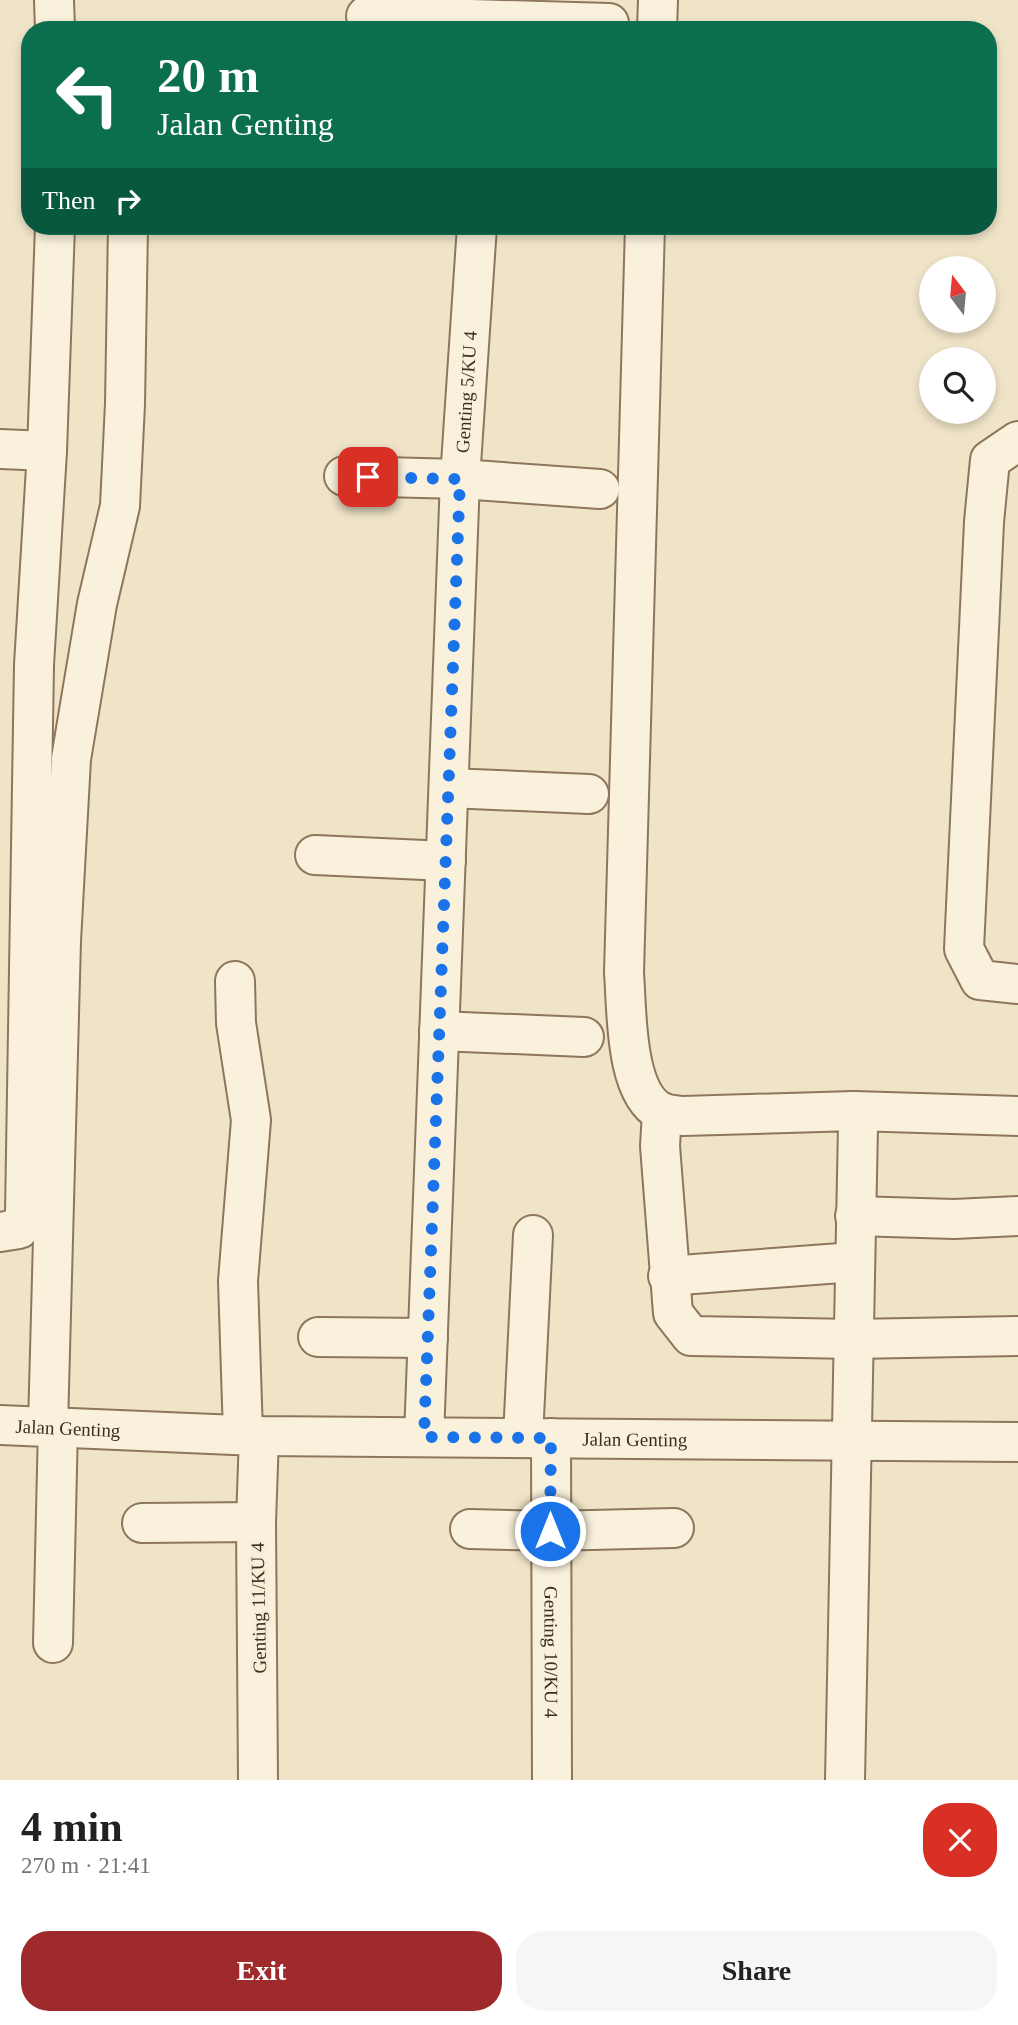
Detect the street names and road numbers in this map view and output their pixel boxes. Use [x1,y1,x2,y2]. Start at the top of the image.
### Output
street label: Genting 5/KU 4 [452,330,481,454]
street label: Jalan Genting [15,1416,121,1441]
street label: Jalan Genting [582,1429,688,1450]
street label: Genting 11/KU 4 [247,1542,270,1674]
street label: Genting 10/KU 4 [540,1586,562,1719]

